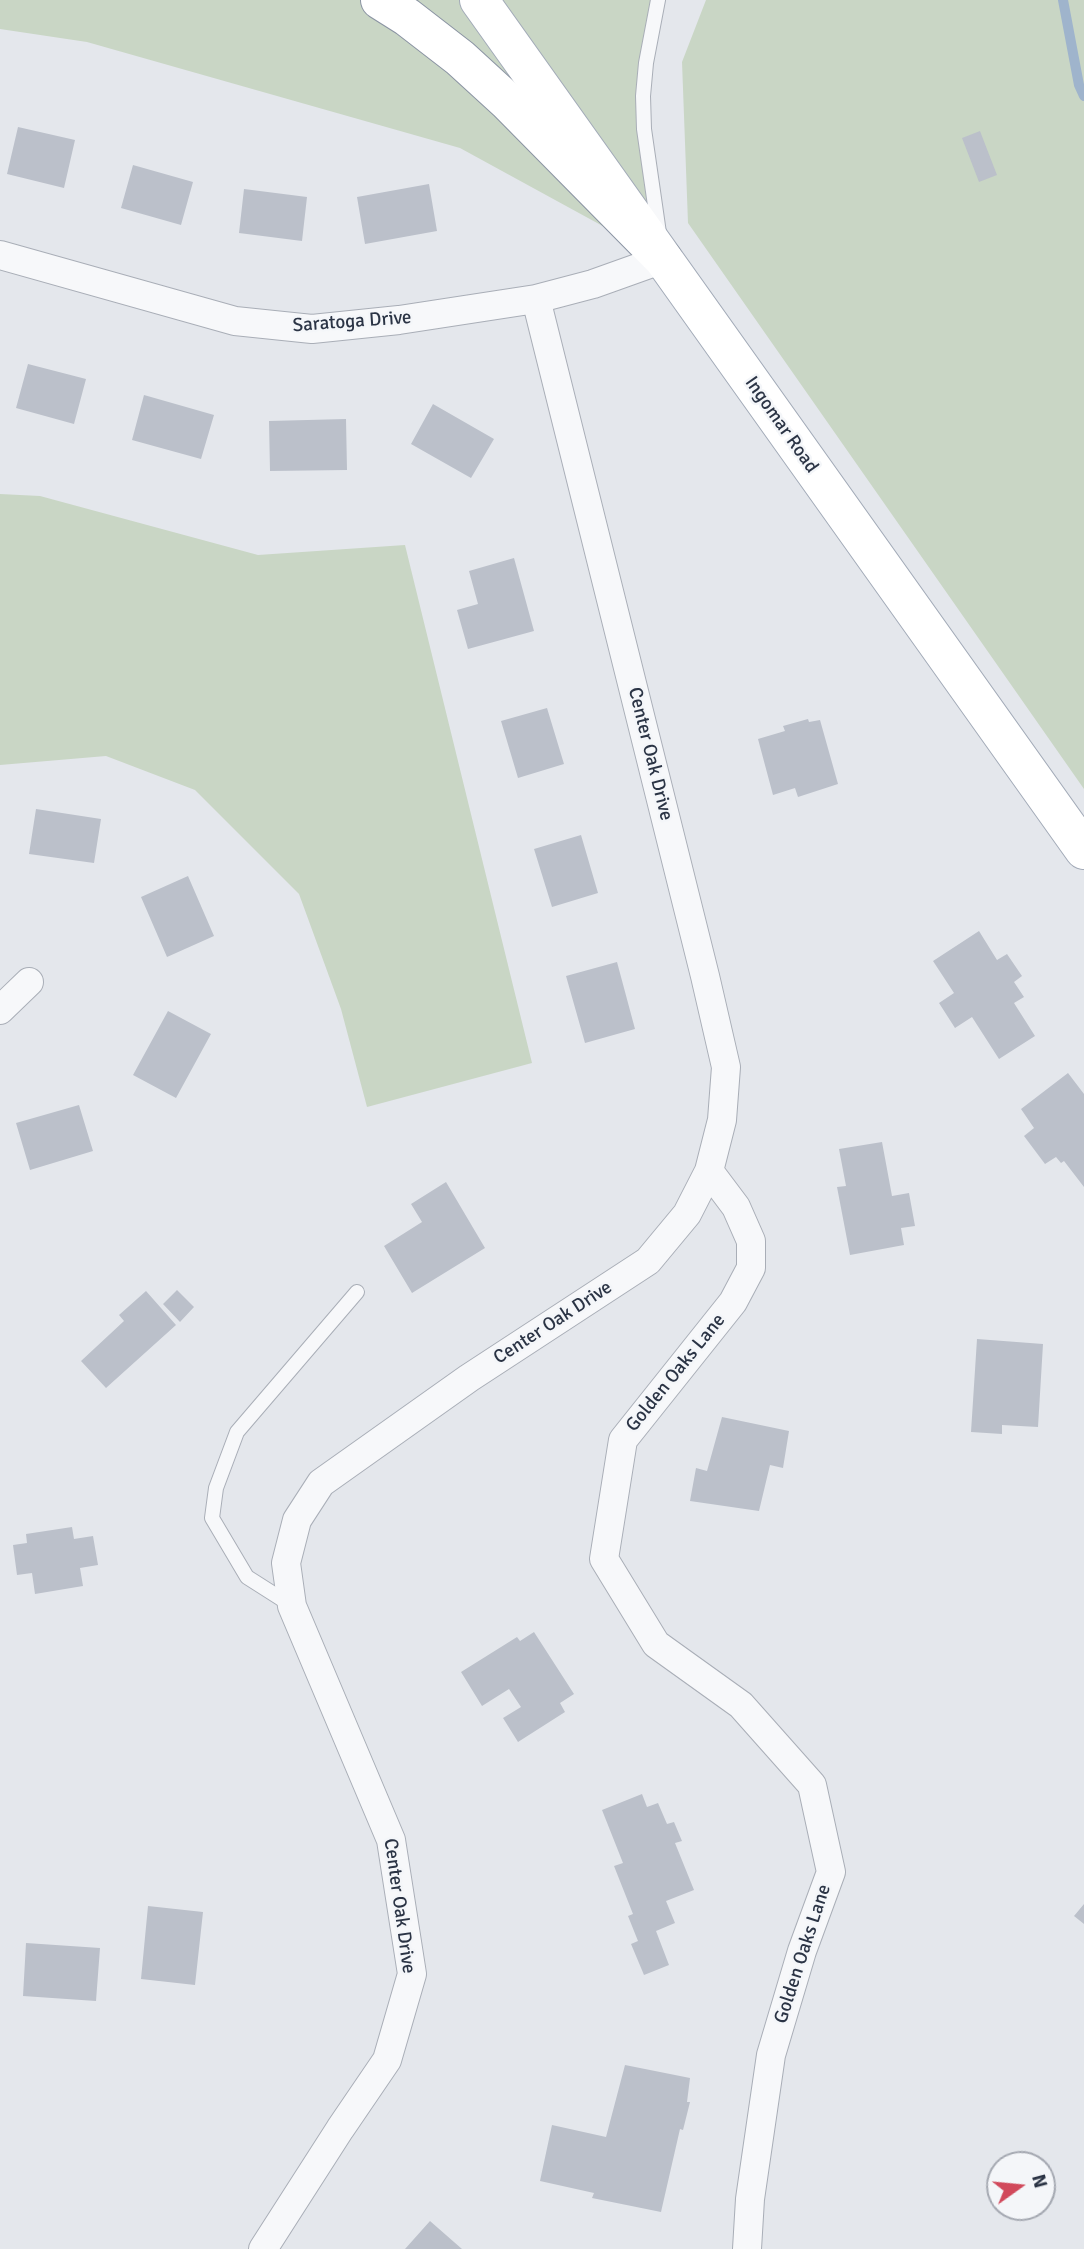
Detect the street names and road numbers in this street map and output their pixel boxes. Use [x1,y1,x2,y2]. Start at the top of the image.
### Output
street label: Saratoga Drive [292,306,412,338]
street label: Ingomar Road [739,372,823,478]
street label: Center Oak Drive [622,685,678,823]
street label: Center Oak Drive [490,1276,616,1370]
street label: Golden Oaks Lane [622,1310,730,1436]
street label: Center Oak Drive [378,1837,420,1975]
street label: Golden Oaks Lane [770,1882,836,2026]

